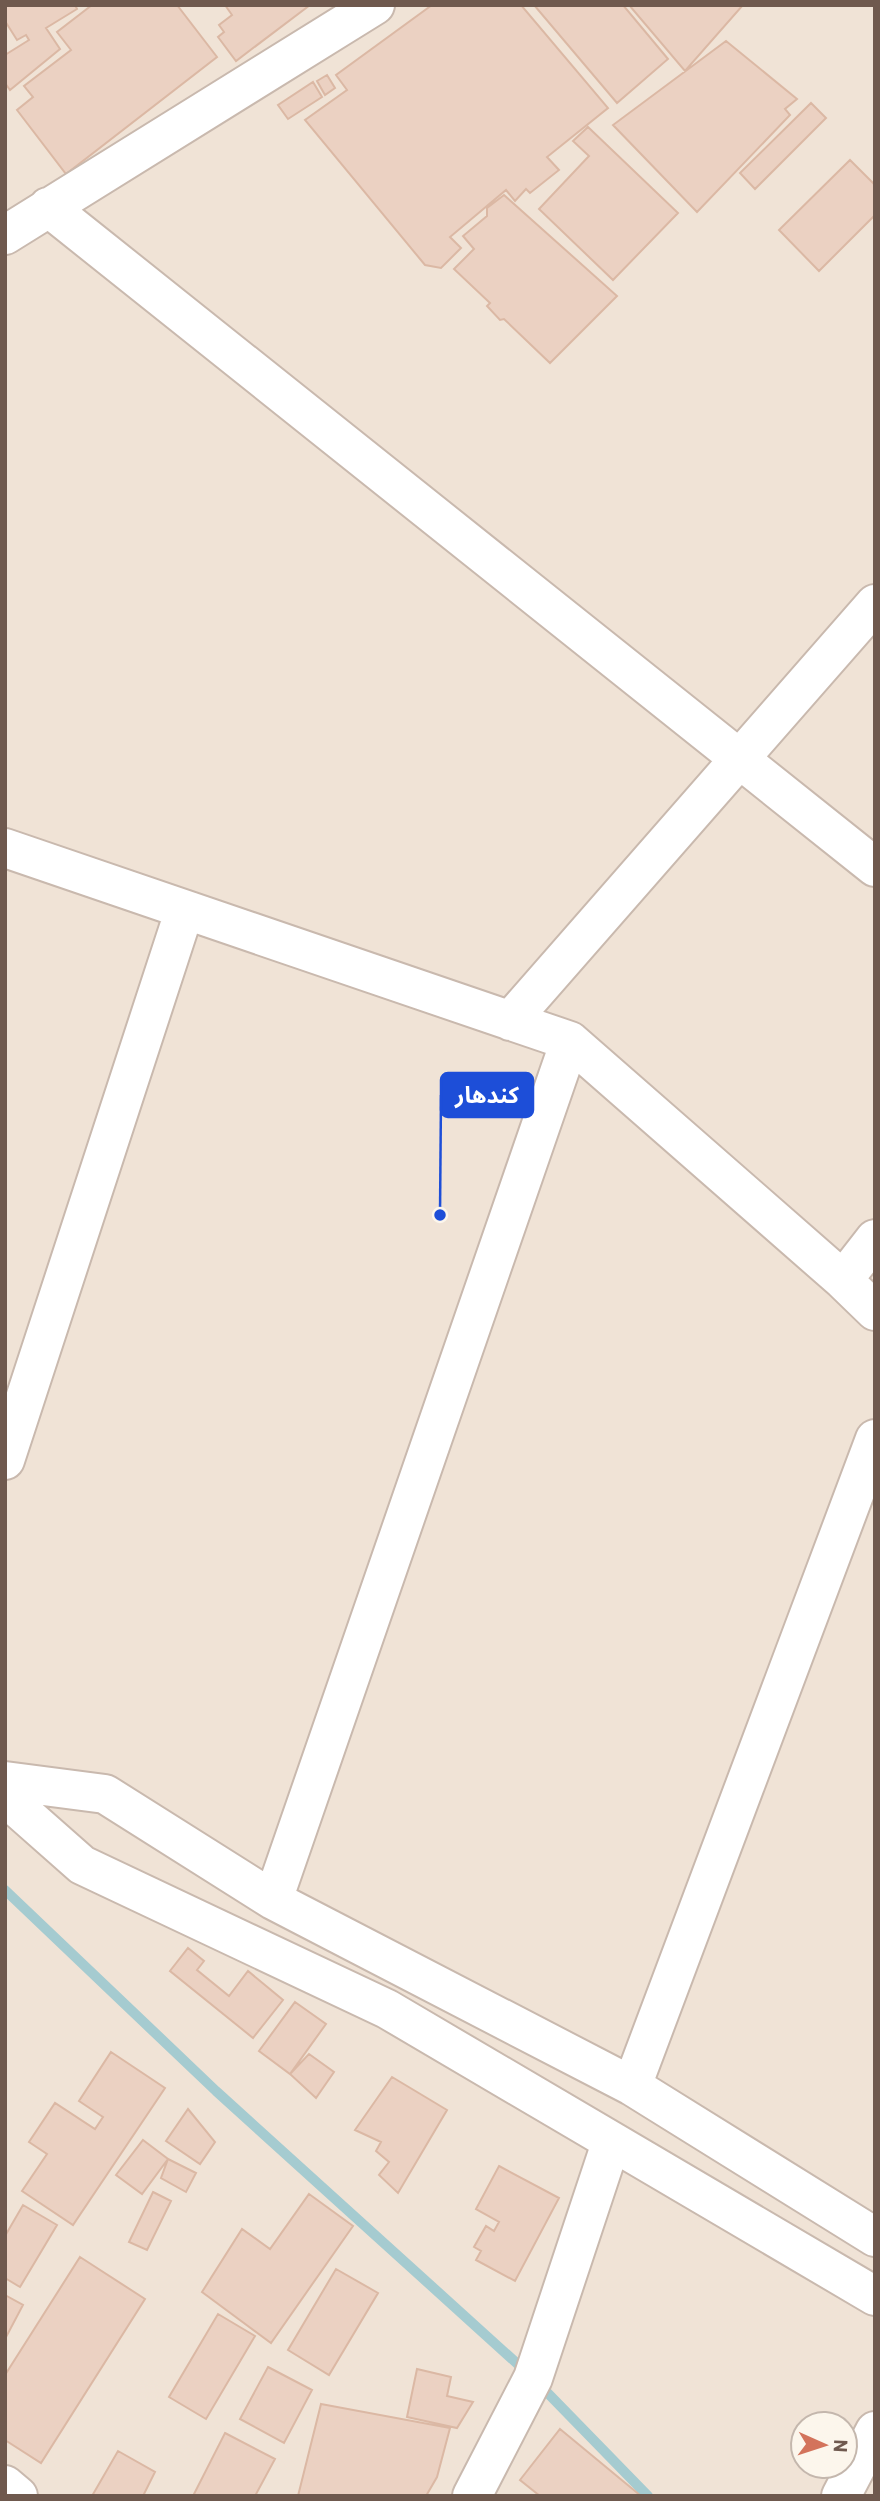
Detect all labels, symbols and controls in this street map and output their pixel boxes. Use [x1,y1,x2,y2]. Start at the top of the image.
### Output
callout: کندهار [441,1073,533,1117]
text: کندهار [454,1080,519,1109]
north arrow [789,2410,859,2480]
text: N [830,2439,853,2453]

